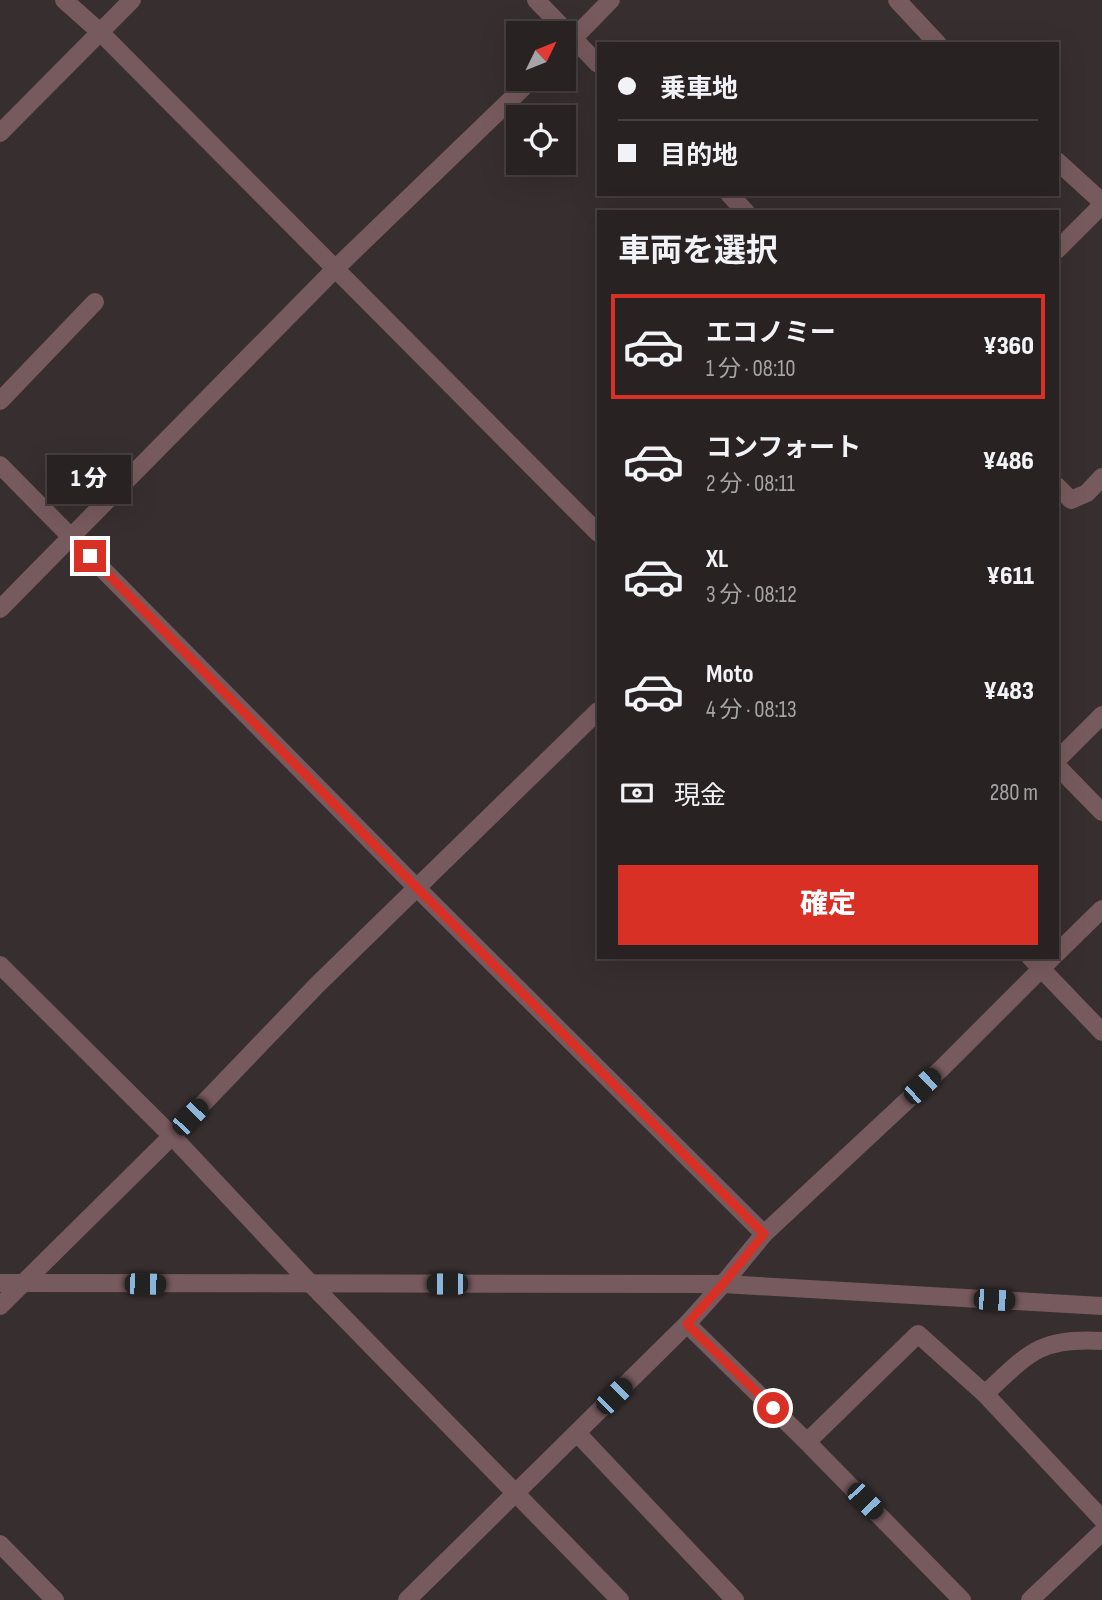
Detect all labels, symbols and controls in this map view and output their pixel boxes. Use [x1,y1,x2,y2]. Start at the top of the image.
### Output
north arrow [506,21,576,91]
map controls [506,21,576,175]
text: 乗車地 [660,74,738,105]
button: locate [506,105,576,175]
text: 目的地 [660,141,738,172]
text: 車両を選択 [618,232,778,271]
icon: car [622,315,685,378]
text: エコノミー [706,318,836,349]
text: ¥360 [983,331,1034,362]
text: 1 分 · 08:10 [706,355,796,383]
icon: car [622,430,685,493]
text: コンフォート [706,433,861,464]
text: ¥486 [983,446,1034,477]
callout: 1 分 [48,454,132,504]
text: 1 分 [71,465,107,493]
text: 2 分 · 08:11 [706,470,795,498]
route end [74,540,106,572]
text: XL [706,544,728,575]
icon: car [622,545,685,608]
text: ¥611 [987,561,1034,592]
text: 3 分 · 08:12 [706,581,797,609]
text: Moto [706,659,754,690]
icon: car [622,660,685,723]
text: ¥483 [983,676,1034,707]
text: 4 分 · 08:13 [706,696,797,724]
icon: cash [618,774,656,812]
text: 280 m [990,779,1038,807]
text: 現金 [674,781,726,812]
button: 確定 [618,865,1038,945]
car [900,1064,945,1108]
car [168,1095,213,1139]
car [124,1273,167,1295]
car [427,1274,469,1295]
car [973,1288,1016,1312]
car [592,1374,637,1418]
route start [757,1392,789,1424]
car [843,1479,888,1523]

